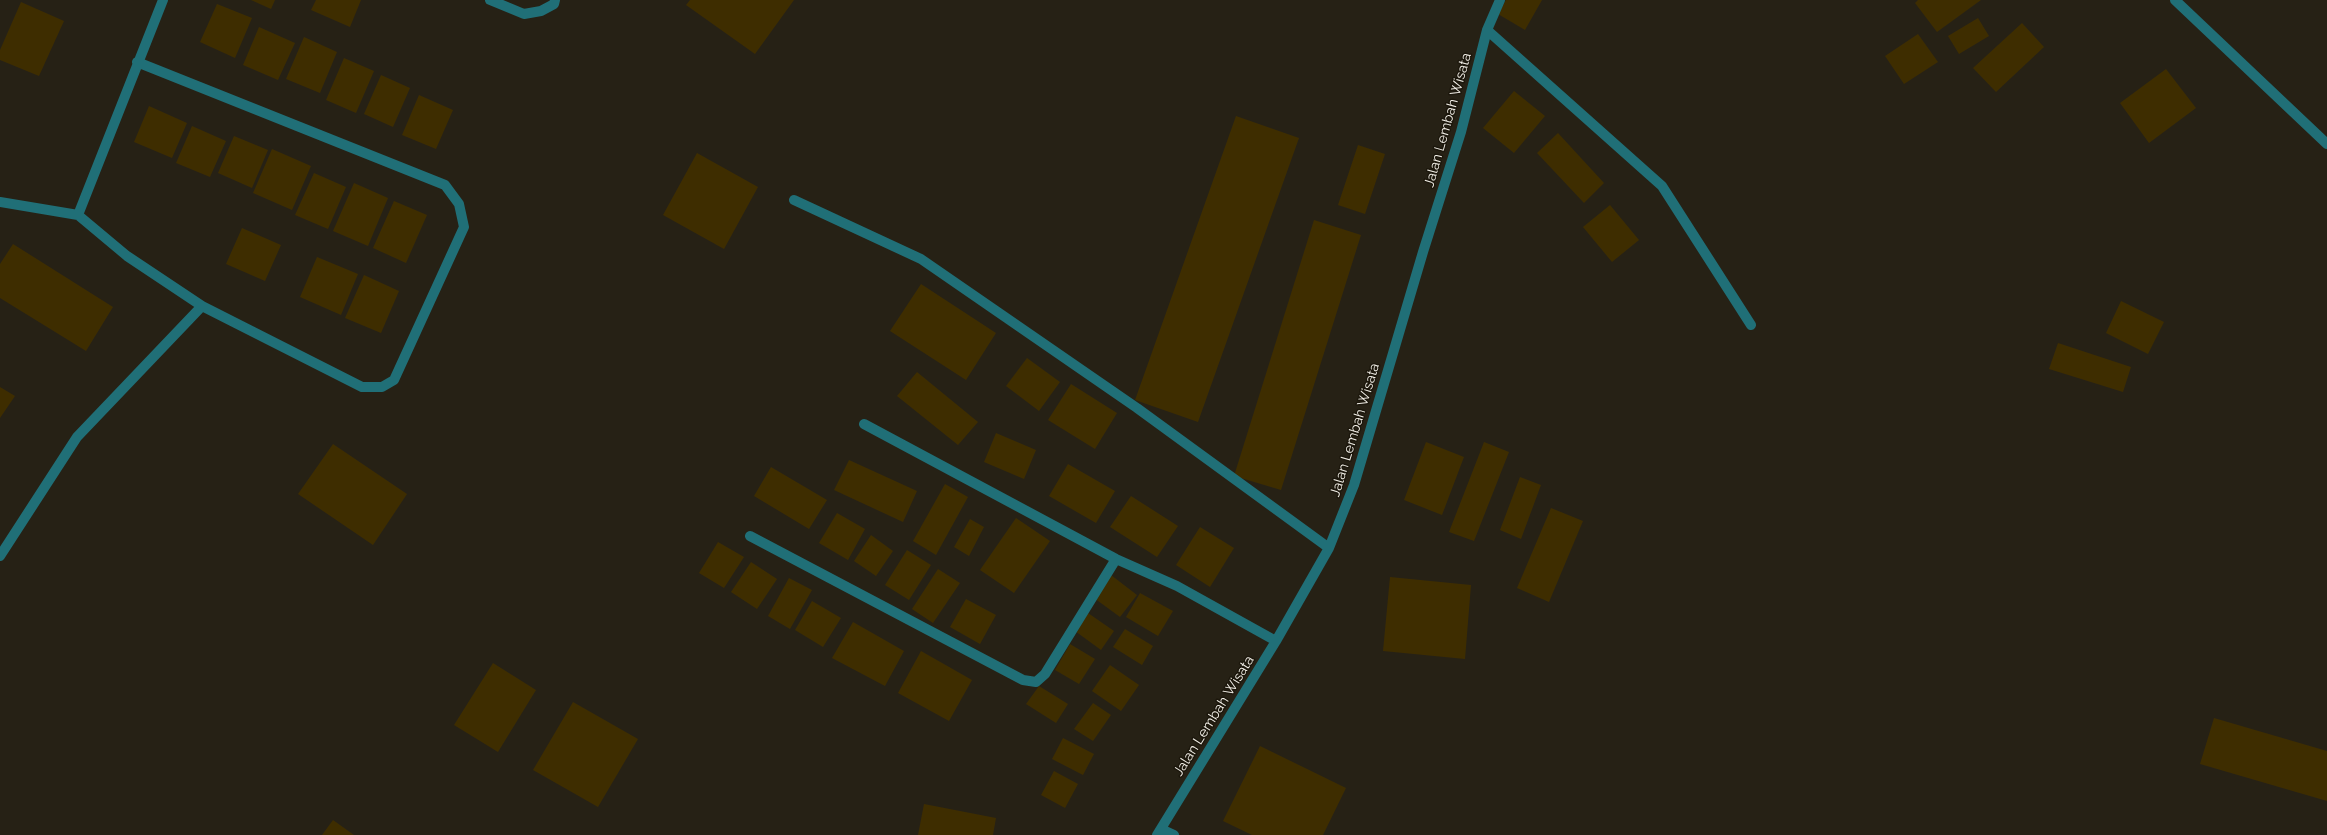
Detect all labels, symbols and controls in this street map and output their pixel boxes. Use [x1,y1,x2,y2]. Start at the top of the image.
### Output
street label: Jalan Lembah Wisata [1421,51,1475,189]
street label: Jalan Lembah Wisata [1327,361,1383,499]
street label: Jalan Lembah Wisata [1170,653,1258,779]

